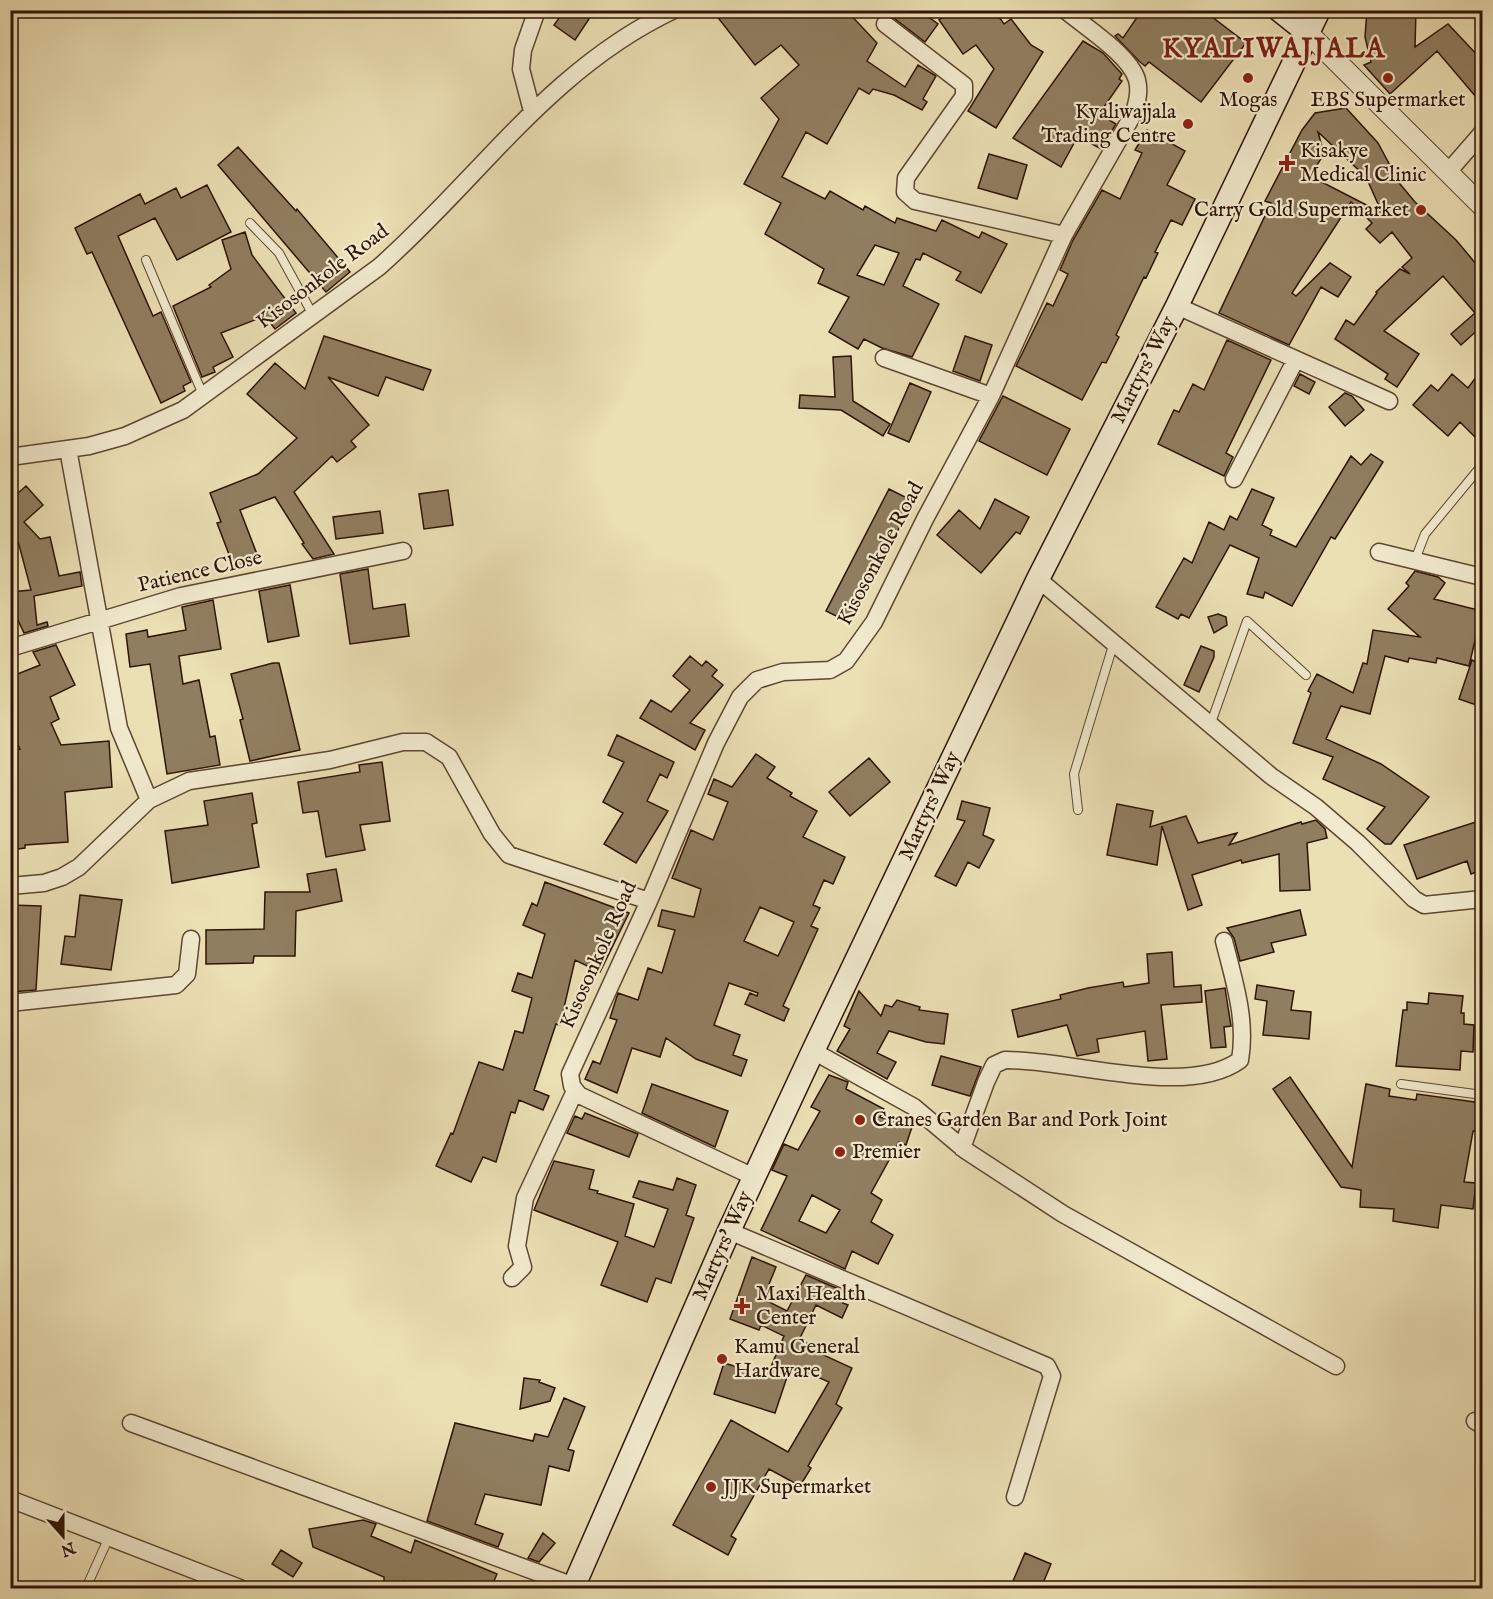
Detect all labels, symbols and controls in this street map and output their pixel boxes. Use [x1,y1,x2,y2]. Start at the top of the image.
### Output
district label: KYALIWAJJALA [1162,33,1386,67]
marker: Mogas [1241,71,1255,85]
marker: EBS Supermarket [1381,71,1395,85]
place label: Mogas [1219,87,1277,114]
place label: EBS Supermarket [1310,87,1466,114]
place label: Kyaliwajjala Trading Centre [1041,99,1177,150]
marker: Kyaliwajjala Trading Centre [1181,117,1195,131]
place label: Kisakye Medical Clinic [1300,138,1426,189]
marker: Kisakye Medical Clinic [1278,154,1296,172]
place label: Carry Gold Supermarket [1194,197,1409,224]
marker: Carry Gold Supermarket [1414,203,1428,217]
street label: Kisosonkole Road [251,218,395,336]
street label: Martyrs' Way [1105,311,1183,428]
street label: Kisosonkole Road [832,477,931,631]
street label: Patience Close [135,544,265,599]
street label: Martyrs' Way [893,746,967,865]
street label: Kisosonkole Road [554,876,644,1033]
place label: Cranes Garden Bar and Pork Joint [872,1107,1168,1134]
marker: Cranes Garden Bar and Pork Joint [853,1113,867,1127]
place label: Premier [852,1139,921,1166]
marker: Premier [833,1145,847,1159]
street label: Martyrs' Way [687,1186,759,1305]
place label: Maxi Health Center [756,1281,866,1332]
marker: Maxi Health Center [733,1297,751,1315]
place label: Kamu General Hardware [734,1334,860,1385]
marker: Kamu General Hardware [715,1352,729,1366]
place label: JJK Supermarket [721,1474,871,1501]
marker: JJK Supermarket [704,1480,718,1494]
north arrow [33,1506,93,1566]
text: N [57,1536,79,1560]

